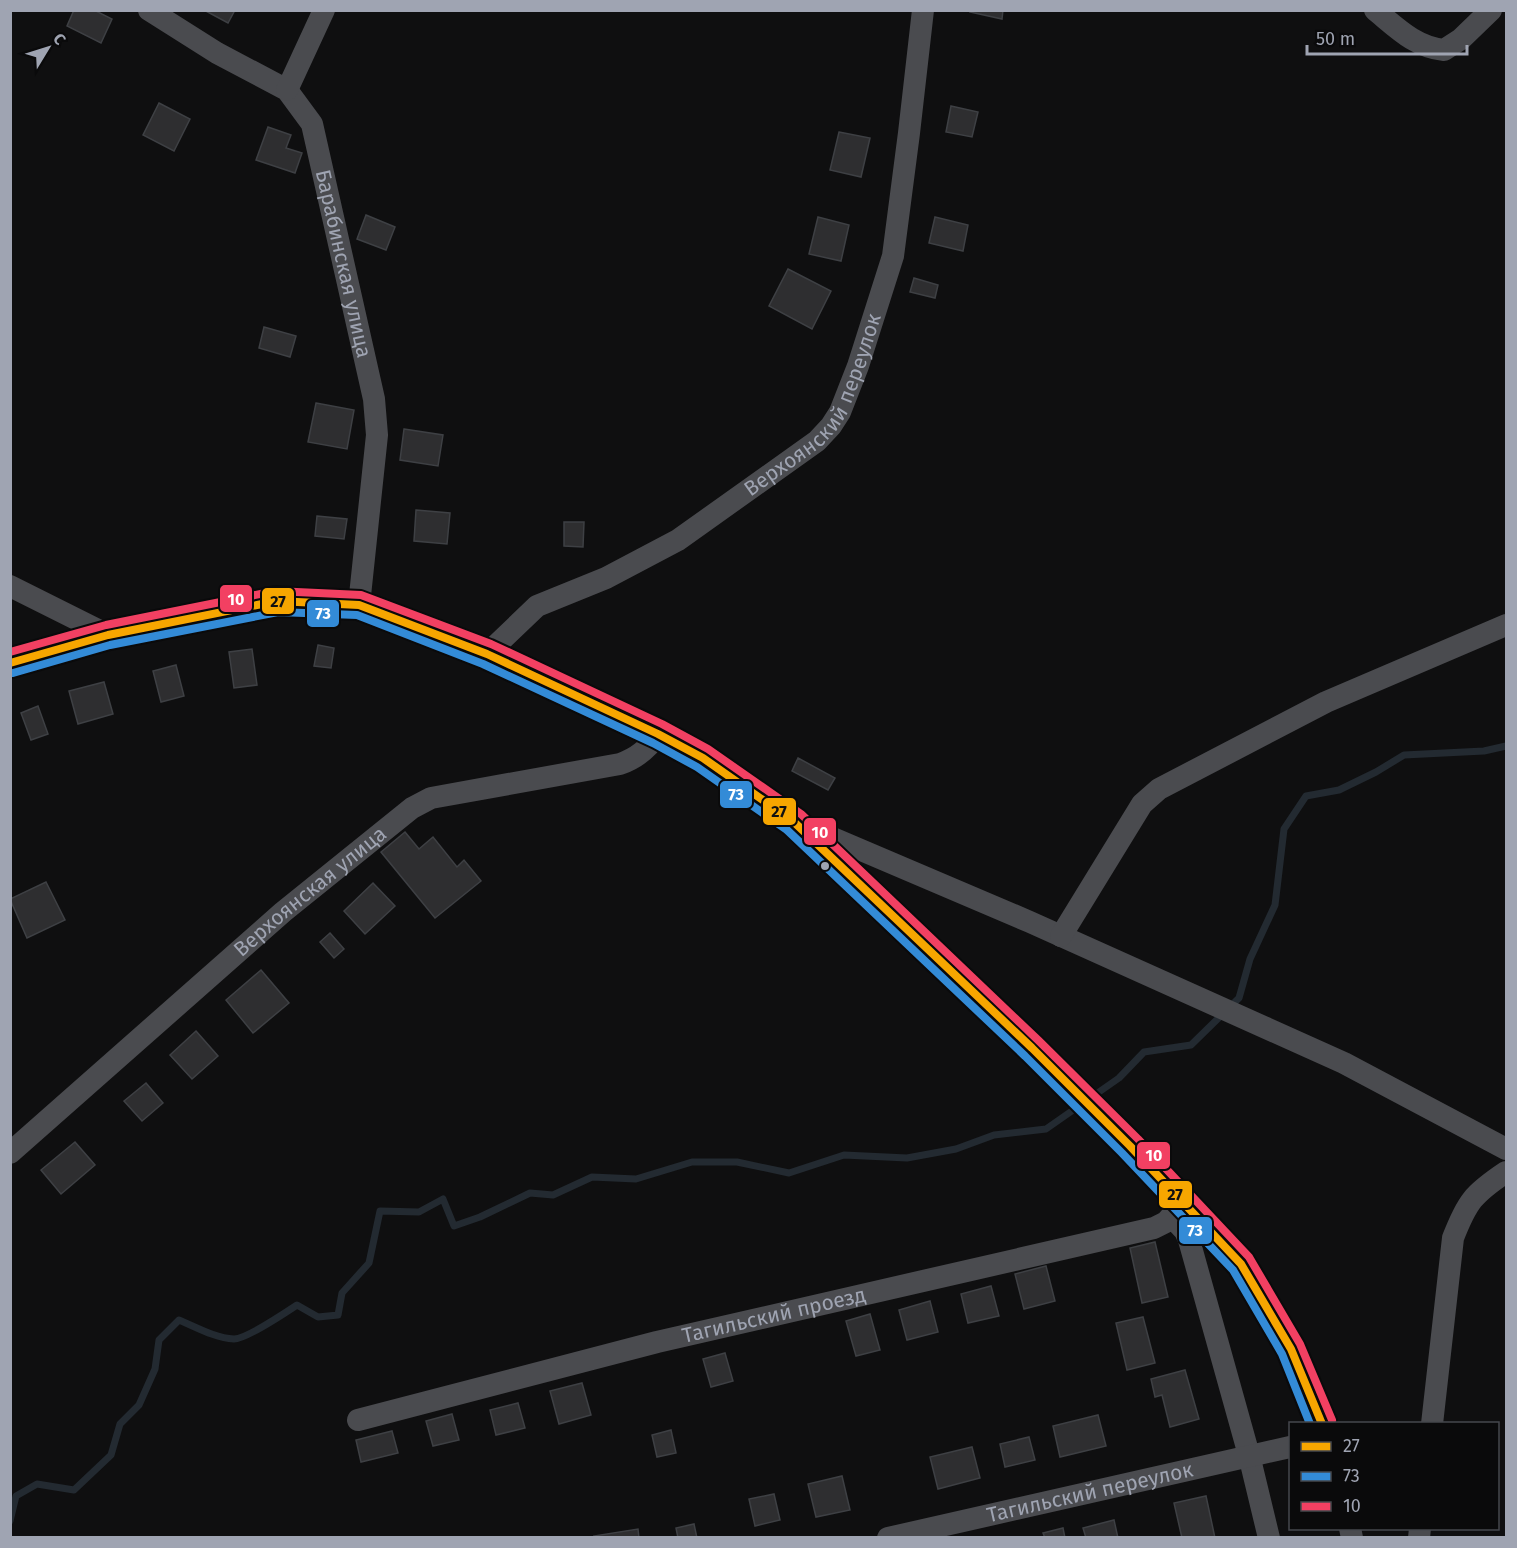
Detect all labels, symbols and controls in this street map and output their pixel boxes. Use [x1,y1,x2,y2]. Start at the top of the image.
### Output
north arrow [18,18,78,78]
scale bar [1307,18,1468,56]
text: 50 m [1316,28,1355,50]
text: С [49,30,70,49]
street label: Барабинская улица [310,167,377,360]
street label: Верхоянский переулок [739,310,887,502]
line badge: 10 [219,584,253,613]
line badge: 27 [261,587,295,615]
text: 10 [228,590,244,609]
text: 27 [270,592,286,611]
line badge: 73 [306,599,340,628]
text: 73 [315,604,331,623]
line badge: 73 [719,780,753,809]
text: 73 [728,785,744,804]
line badge: 27 [762,797,797,826]
text: 27 [771,802,787,821]
line badge: 10 [803,817,837,846]
street label: Верхоянская улица [228,821,392,962]
text: 10 [812,823,828,842]
unlabelled marker [819,860,831,872]
line badge: 10 [1136,1141,1171,1170]
text: 10 [1146,1146,1162,1165]
line badge: 27 [1158,1180,1193,1209]
text: 27 [1167,1185,1183,1204]
line badge: 73 [1178,1216,1213,1245]
text: 73 [1187,1221,1203,1240]
street label: Тагильский проезд [680,1282,868,1349]
legend [1289,1422,1499,1530]
text: 27 [1343,1435,1360,1457]
street label: Тагильский переулок [984,1456,1196,1528]
text: 73 [1343,1465,1360,1487]
text: 10 [1343,1495,1361,1517]

